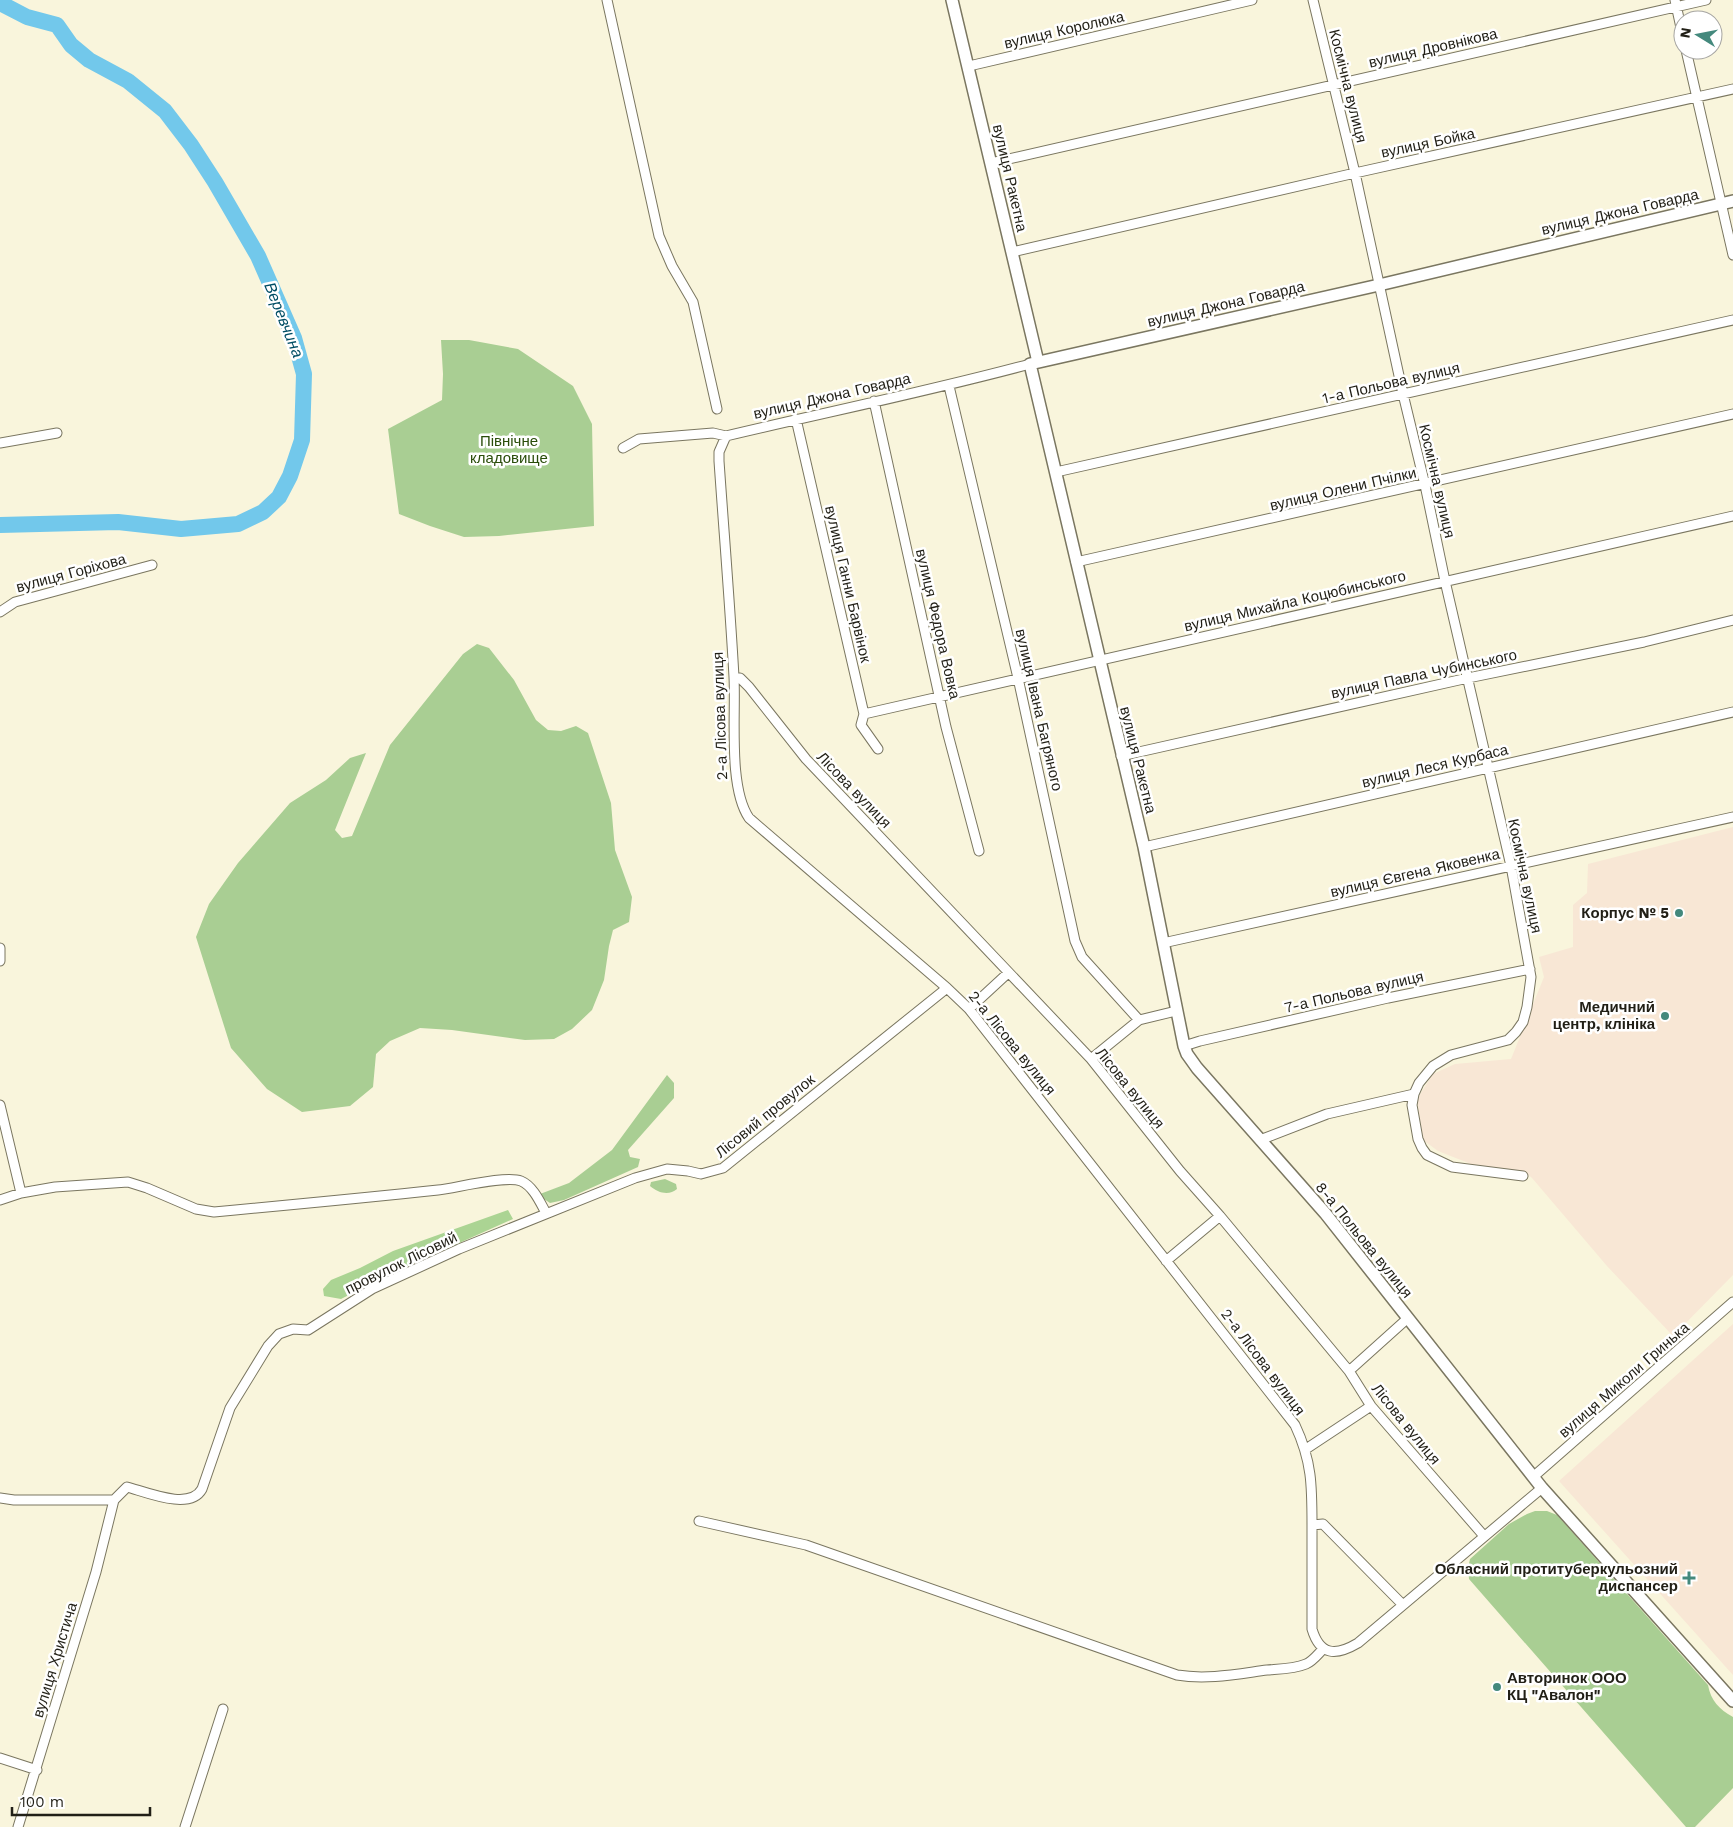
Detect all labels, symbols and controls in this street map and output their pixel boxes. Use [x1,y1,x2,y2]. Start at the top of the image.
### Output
street label: вулиця Королюка [1002,7,1126,53]
north arrow [1673,10,1723,60]
street label: вулиця Дровнікова [1367,24,1500,72]
text: N [1676,26,1694,39]
street label: Космічна вулиця [1325,27,1371,145]
street label: вулиця Ракетна [989,123,1031,234]
street label: вулиця Бойка [1379,124,1477,162]
street label: вулиця Джона Говарда [1540,185,1701,239]
street label: вулиця Джона Говарда [1146,277,1307,331]
water label: Веревчина [260,279,308,361]
street label: 1-а Польова вулиця [1320,358,1462,408]
street label: вулиця Джона Говарда [752,369,913,423]
street label: Космічна вулиця [1415,422,1459,540]
park label: Північне кладовище [470,432,548,467]
street label: вулиця Олени Пчілки [1268,463,1418,515]
street label: вулиця Ганни Барвінок [821,504,875,665]
street label: вулиця Федора Вовка [912,547,964,702]
street label: вулиця Горіхова [14,550,128,596]
street label: вулиця Михайла Коцюбинського [1182,567,1408,635]
street label: вулиця Івана Багряного [1012,627,1066,793]
street label: вулиця Павла Чубинського [1329,645,1519,703]
street label: 2-а Лісова вулиця [709,651,731,781]
street label: вулиця Ракетна [1116,705,1160,816]
street label: вулиця Леся Курбаса [1360,740,1511,792]
street label: Лісова вулиця [813,748,895,832]
street label: Космічна вулиця [1504,817,1546,935]
street label: вулиця Євгена Яковенка [1329,845,1502,901]
place label: Корпус № 5 [1581,904,1669,922]
marker: Корпус № 5 [1673,907,1685,919]
street label: 7-а Польова вулиця [1283,967,1425,1017]
street label: 2-а Лісова вулиця [965,987,1059,1099]
place label: Медичний центр, клініка [1553,998,1656,1033]
marker: Медичний центр, клініка [1659,1010,1671,1022]
street label: Лісова вулиця [1092,1044,1168,1132]
street label: Лісовий провулок [712,1070,819,1162]
street label: 8-а Польова вулиця [1312,1178,1416,1302]
street label: провулок Лісовий [342,1228,460,1298]
street label: 2-а Лісова вулиця [1217,1305,1309,1419]
street label: вулиця Миколи Гринька [1555,1318,1693,1442]
street label: Лісова вулиця [1368,1380,1444,1468]
place label: Обласний протитуберкульозний диспансер [1435,1560,1678,1595]
marker: Обласний протитуберкульозний диспансер [1682,1571,1696,1585]
street label: вулиця Христича [29,1600,81,1720]
place label: Авторинок ООО КЦ "Авалон" [1507,1669,1627,1704]
marker: Авторинок ООО КЦ "Авалон" [1491,1681,1503,1693]
scale bar [12,1784,150,1816]
text: 100 m [20,1793,64,1811]

